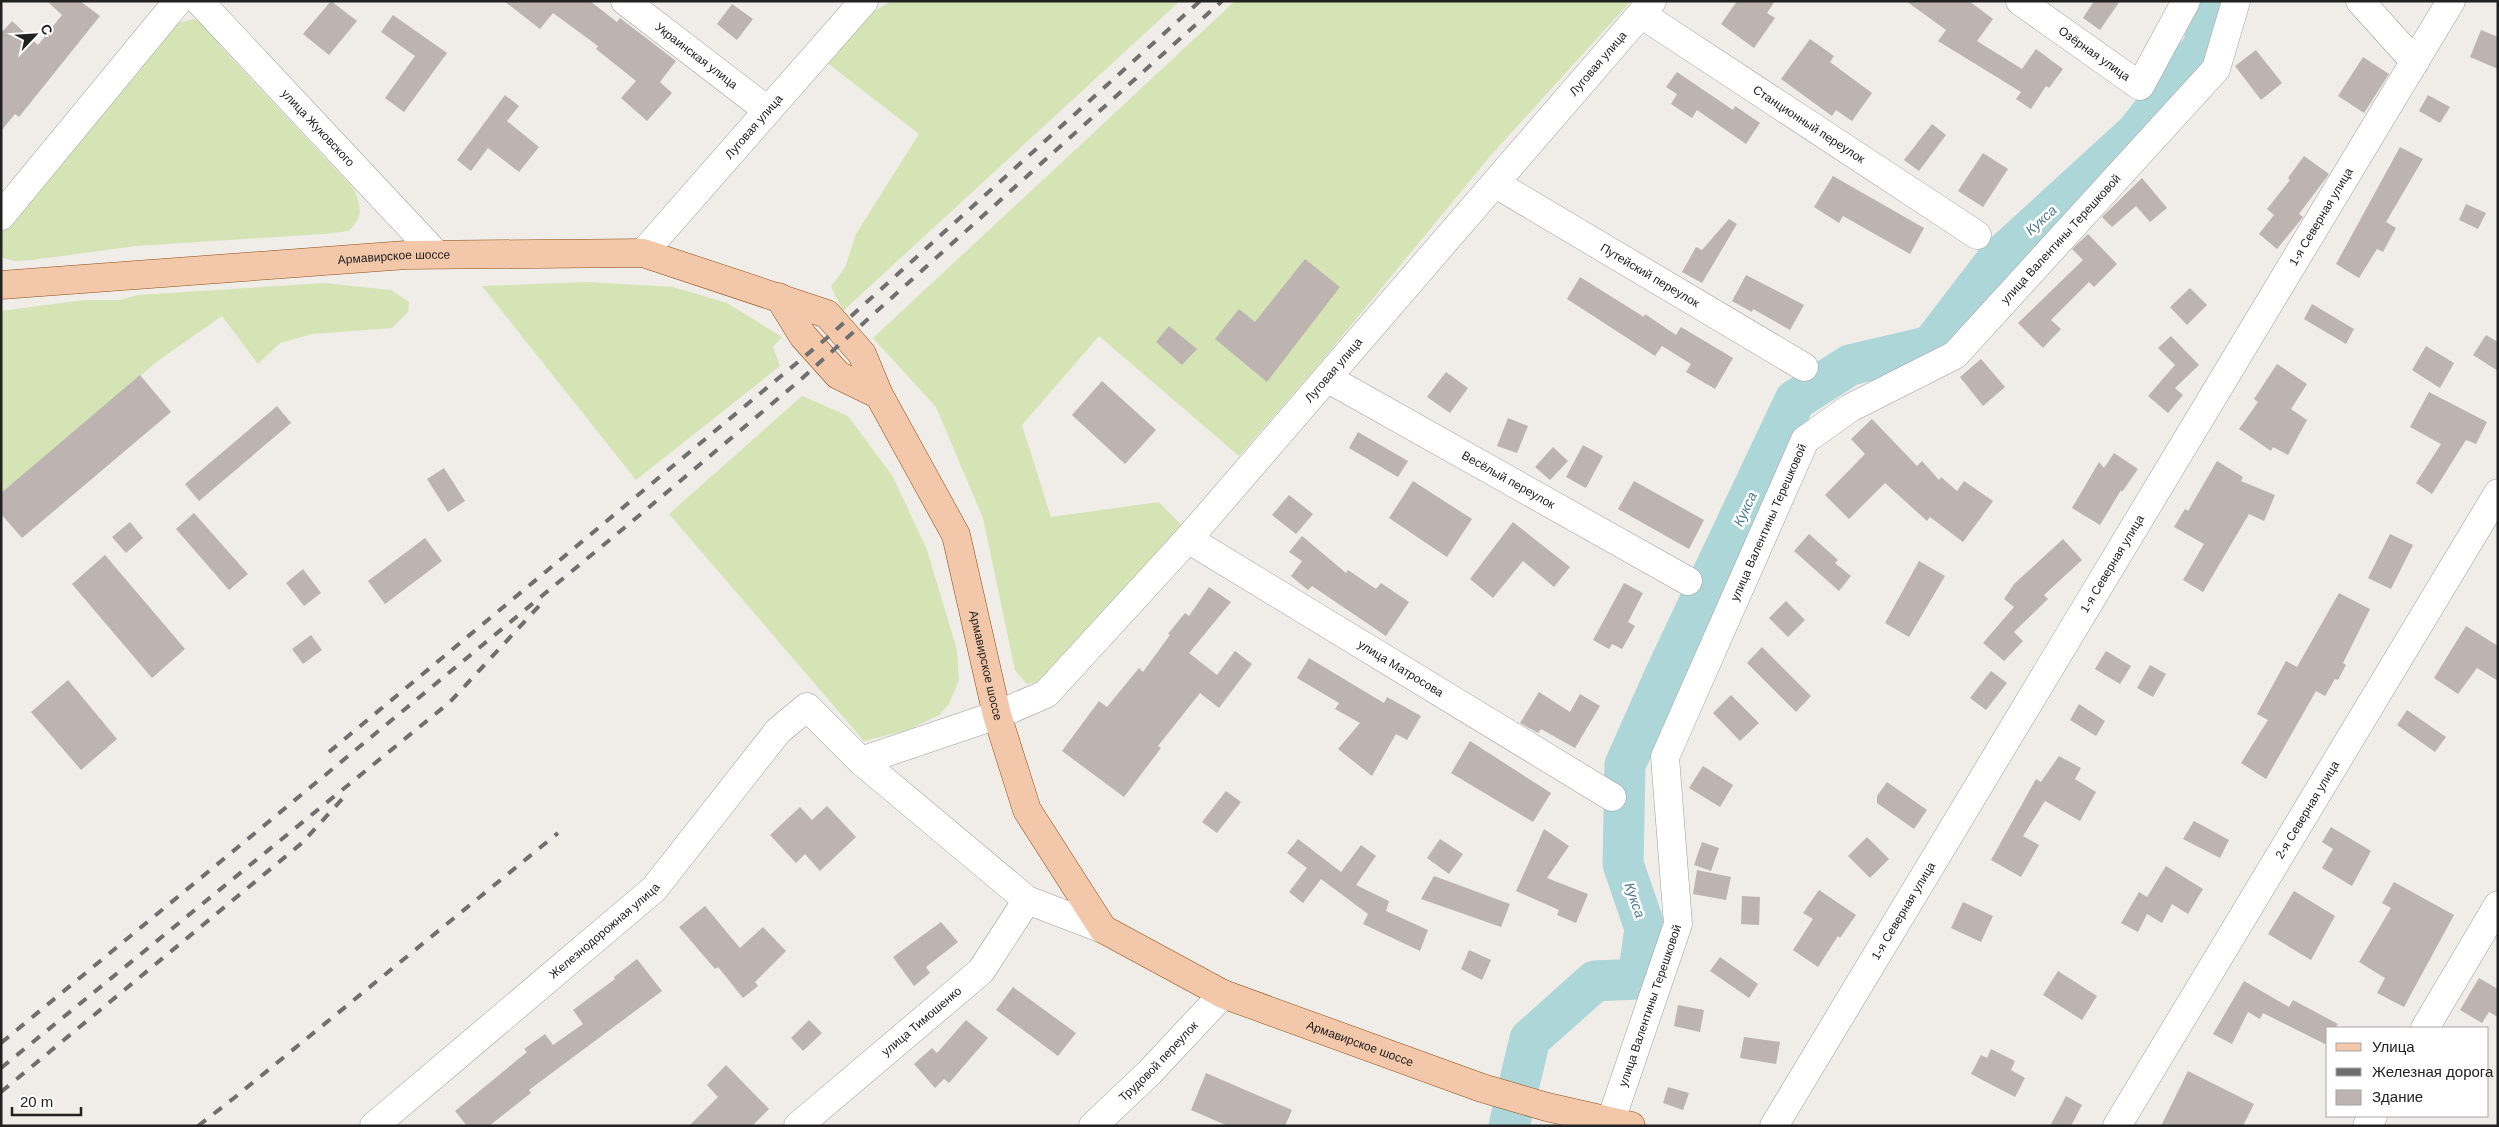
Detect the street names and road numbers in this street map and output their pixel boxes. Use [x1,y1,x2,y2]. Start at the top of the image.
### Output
street label: Украинская улица [652,20,741,92]
street label: Озёрная улица [2056,23,2133,84]
street label: Луговая улица [1566,28,1630,99]
street label: Станционный переулок [1750,83,1868,167]
street label: улица Жуковского [278,87,358,170]
street label: Луговая улица [722,92,786,162]
street label: 1-я Северная улица [2286,165,2356,268]
street label: улица Валентины Терешковой [1998,171,2123,307]
street label: Путейский переулок [1598,241,1703,311]
street label: Армавирское шоссе [337,248,451,267]
street label: Луговая улица [1302,335,1365,405]
street label: улица Валентины Терешковой [1728,442,1809,603]
street label: Весёлый переулок [1459,448,1558,512]
street label: 1-я Северная улица [2077,512,2147,615]
street label: Армавирское шоссе [966,609,1005,723]
street label: улица Матросова [1355,637,1446,700]
street label: 2-я Северная улица [2272,758,2342,861]
street label: 1-я Северная улица [1869,859,1938,962]
street label: Железнодорожная улица [546,880,663,982]
street label: улица Валентины Терешковой [1616,923,1684,1088]
street label: улица Тимошенко [879,983,964,1059]
street label: Трудовой переулок [1116,1018,1201,1105]
street label: Армавирское шоссе [1305,1018,1416,1070]

